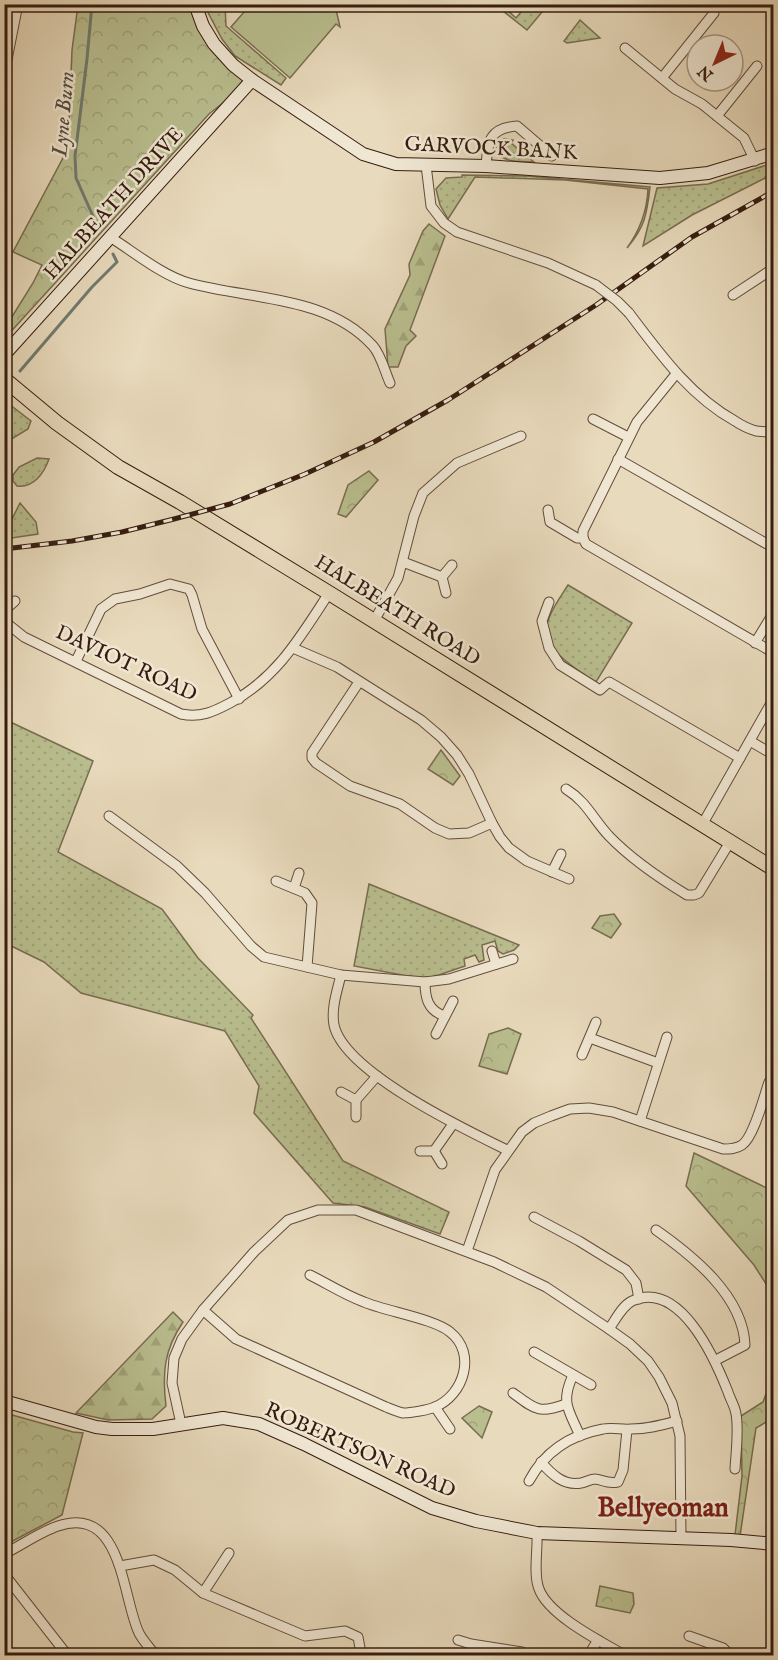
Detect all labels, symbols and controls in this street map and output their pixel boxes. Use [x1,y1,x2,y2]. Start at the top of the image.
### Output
north arrow [685,33,745,93]
text: N [694,60,719,85]
water label: Lyne Burn [46,70,82,159]
street label: HALBEATH DRIVE [38,122,190,286]
street label: GARVOCK BANK [404,131,579,167]
street label: HALBEATH ROAD [309,549,485,673]
street label: DAVIOT ROAD [51,619,201,709]
street label: ROBERTSON ROAD [260,1397,460,1505]
district label: Bellyeoman [597,1492,729,1526]

